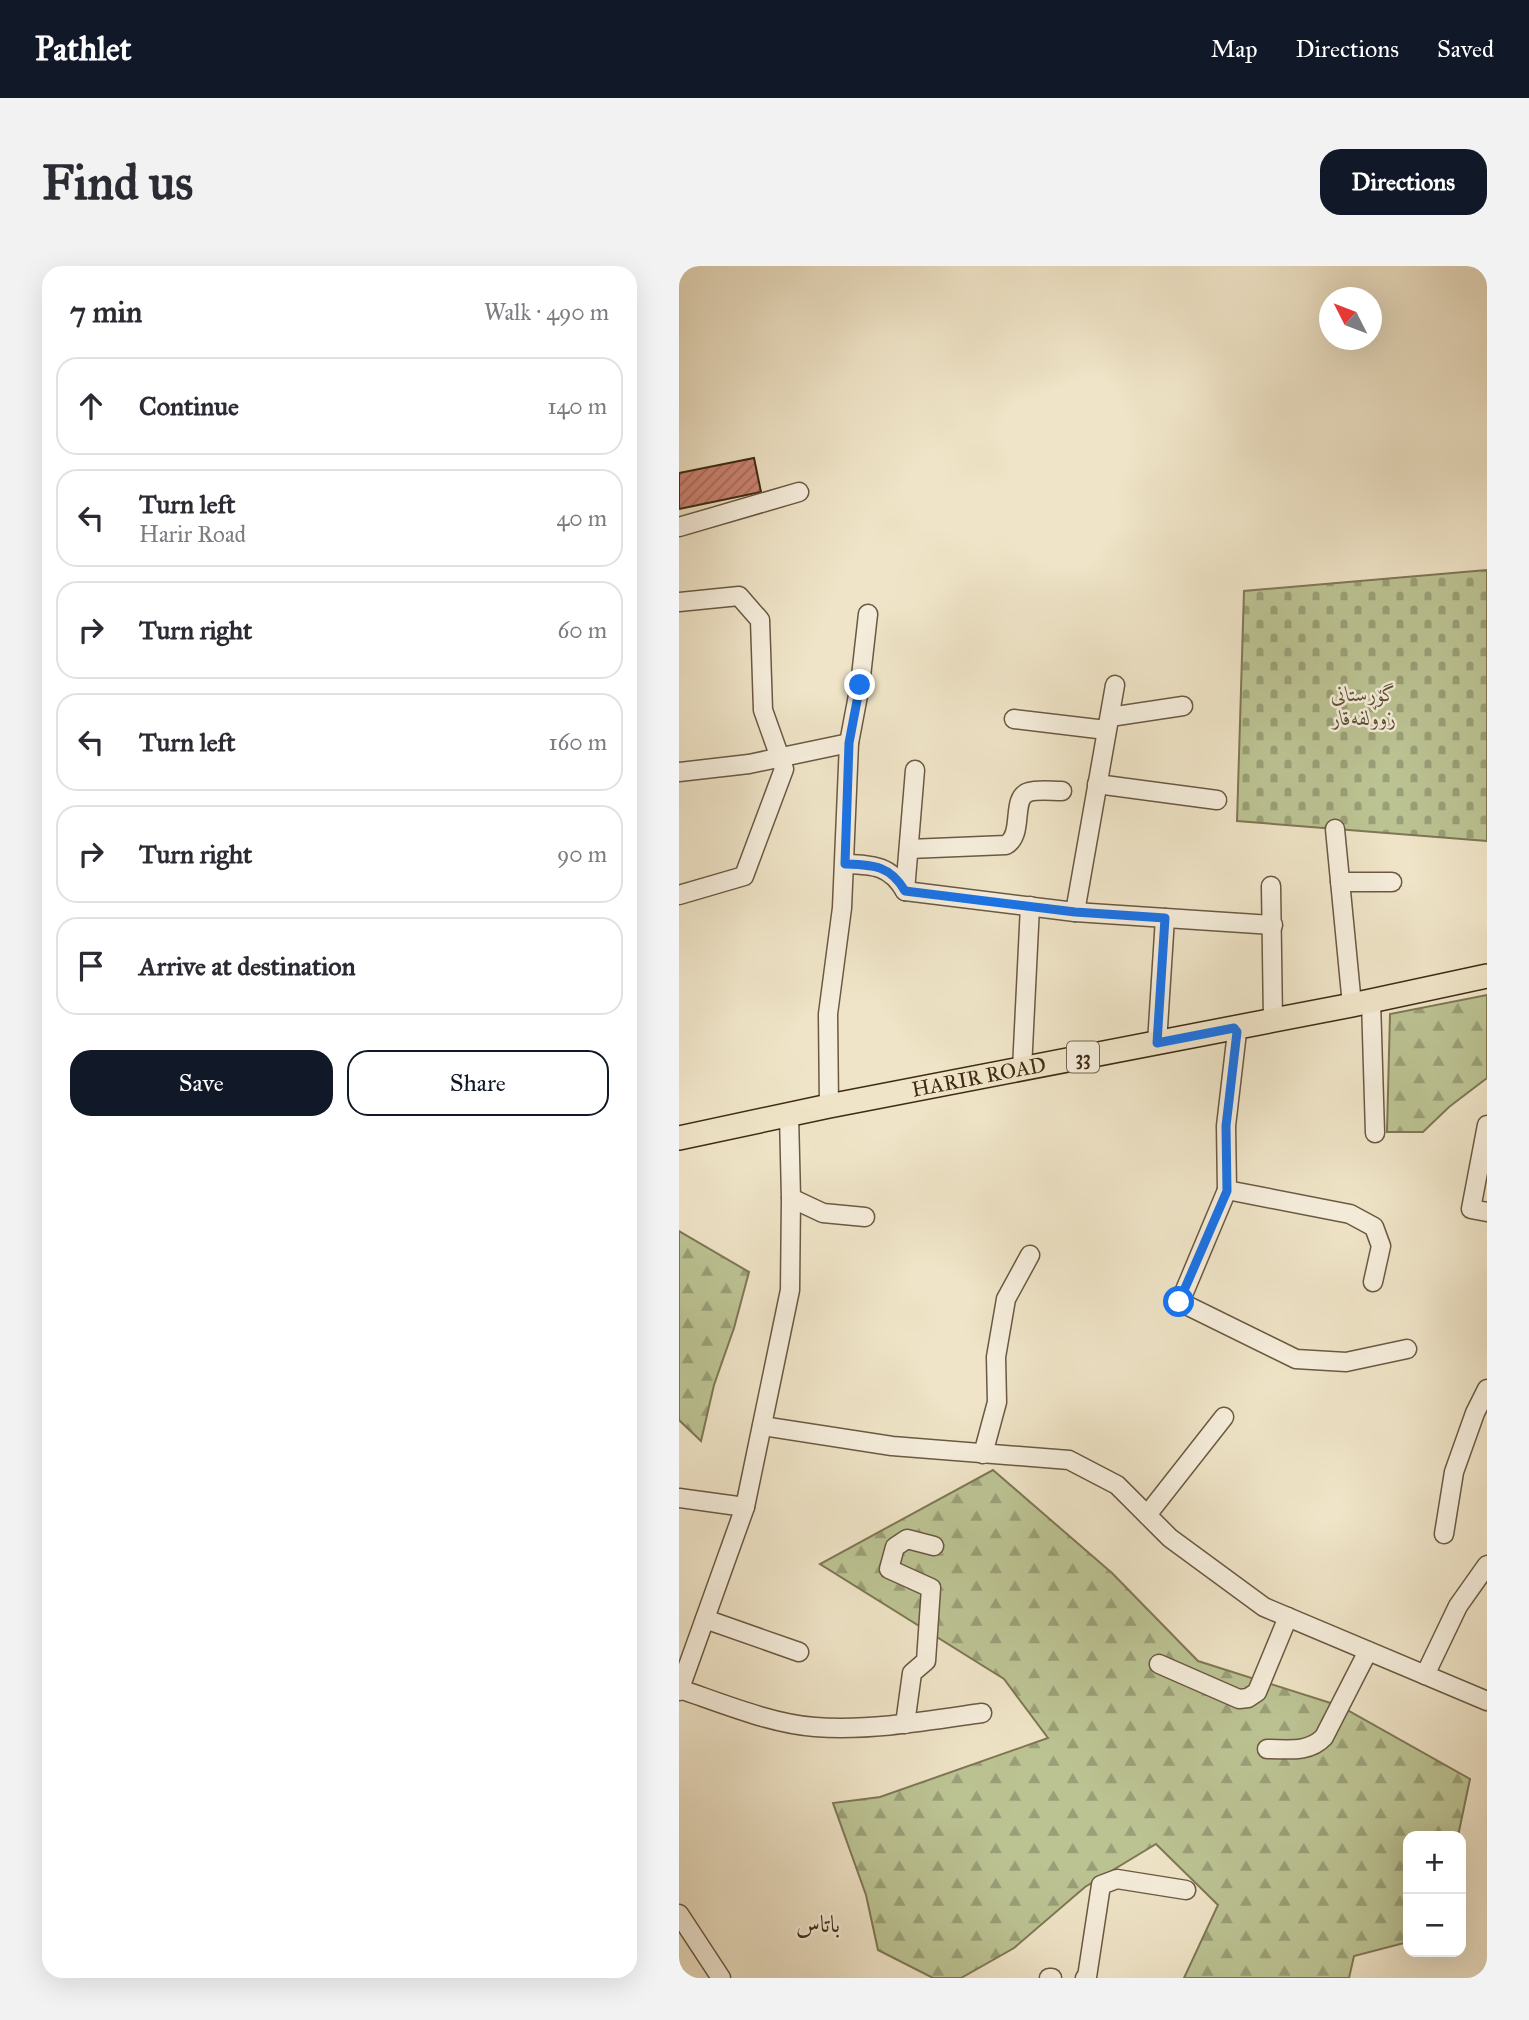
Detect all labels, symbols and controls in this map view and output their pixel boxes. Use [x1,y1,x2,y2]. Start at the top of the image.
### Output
text: Pathlet [35,29,132,69]
text: Map [1211,34,1258,64]
text: Directions [1296,34,1399,64]
text: Saved [1437,34,1494,64]
button: Directions [1320,149,1487,215]
text: Find us [42,153,193,212]
north arrow [1319,287,1382,350]
text: 7 min [70,294,142,330]
text: Walk · 490 m [484,298,609,326]
icon: ahead [72,387,110,425]
text: Continue [139,390,239,422]
text: 140 m [547,392,607,420]
text: Turn left [139,488,235,520]
icon: left [72,499,110,537]
text: 40 m [557,504,607,532]
text: Harir Road [139,520,246,548]
icon: right [72,611,110,649]
text: Turn right [139,614,252,646]
text: 60 m [558,616,607,644]
route end [844,669,875,700]
park label: گۆڕستانی زوولفەقار [1330,681,1397,731]
icon: left [72,723,110,761]
text: Turn left [139,726,235,758]
text: 160 m [549,728,607,756]
icon: right [72,835,110,873]
text: Turn right [139,838,252,870]
text: 90 m [557,840,607,868]
icon: arrive [72,947,110,985]
text: Arrive at destination [139,950,356,982]
road number: 33 [1067,1042,1099,1072]
button: Save [70,1050,333,1116]
button: Share [347,1050,609,1116]
street label: HARIR ROAD [909,1051,1048,1103]
route start [1163,1286,1194,1317]
map controls [1403,1831,1466,1957]
button: + [1403,1831,1466,1894]
button: − [1403,1894,1466,1957]
district label: باتاس [796,1909,840,1939]

